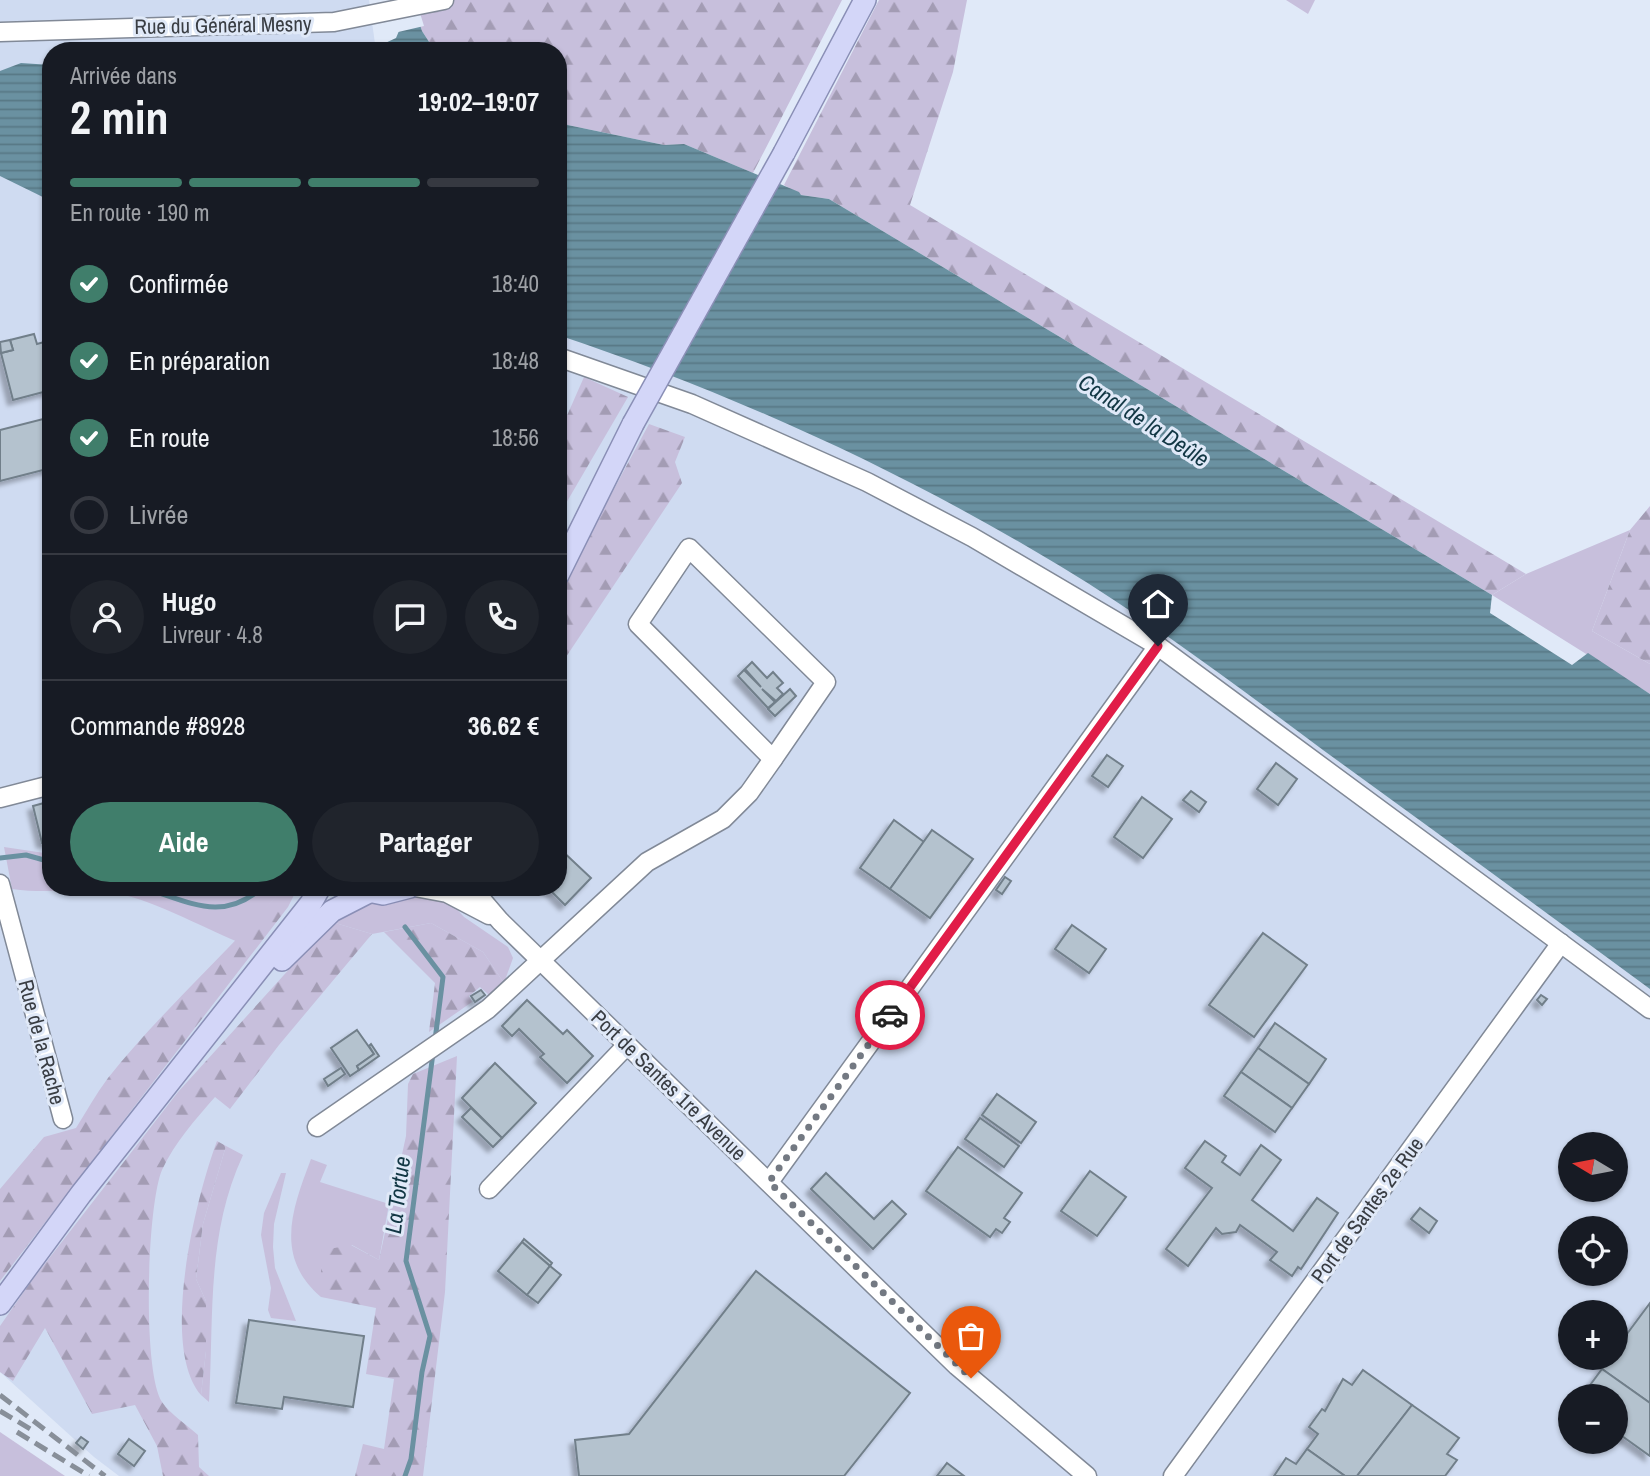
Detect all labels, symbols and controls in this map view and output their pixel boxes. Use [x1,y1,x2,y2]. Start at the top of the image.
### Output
street label: Rue du Général Mesny [134,9,312,41]
text: Arrivée dans [70,60,177,91]
text: 19:02–19:07 [418,84,539,119]
text: 2 min [70,86,169,148]
text: En route · 190 m [70,197,209,228]
icon: check [70,265,108,303]
text: Confirmée [129,266,229,301]
text: 18:40 [492,268,539,299]
icon: check [70,342,108,380]
text: En préparation [129,343,270,378]
text: 18:48 [492,345,539,376]
water label: Canal de la Deûle [1073,366,1215,474]
icon: check [70,419,108,457]
text: En route [129,420,210,455]
text: 18:56 [492,422,539,453]
text: Livrée [129,497,188,532]
pin [1128,574,1188,646]
button: person [70,580,144,654]
button: chat [373,580,447,654]
button: phone [465,580,539,654]
text: Hugo [162,584,216,619]
icon: home [1139,585,1177,623]
text: Livreur · 4.8 [162,619,263,650]
text: Commande #8928 [70,708,245,743]
text: 36.62 € [468,708,539,743]
button: Aide [70,802,298,882]
button: Partager [312,802,539,882]
street label: Rue de la Rache [11,976,73,1108]
courier [855,980,925,1050]
icon: car [871,996,909,1034]
street label: Port de Santes 1re Avenue [585,1003,753,1167]
street label: Port de Santes 2e Rue [1304,1131,1430,1289]
north arrow [1558,1132,1628,1202]
map controls [1558,1132,1628,1454]
water label: La Tortue [377,1155,417,1235]
button: locate [1558,1216,1628,1286]
button: + [1558,1300,1628,1370]
pin [941,1306,1001,1378]
icon: bag [952,1317,990,1355]
button: − [1558,1384,1628,1454]

